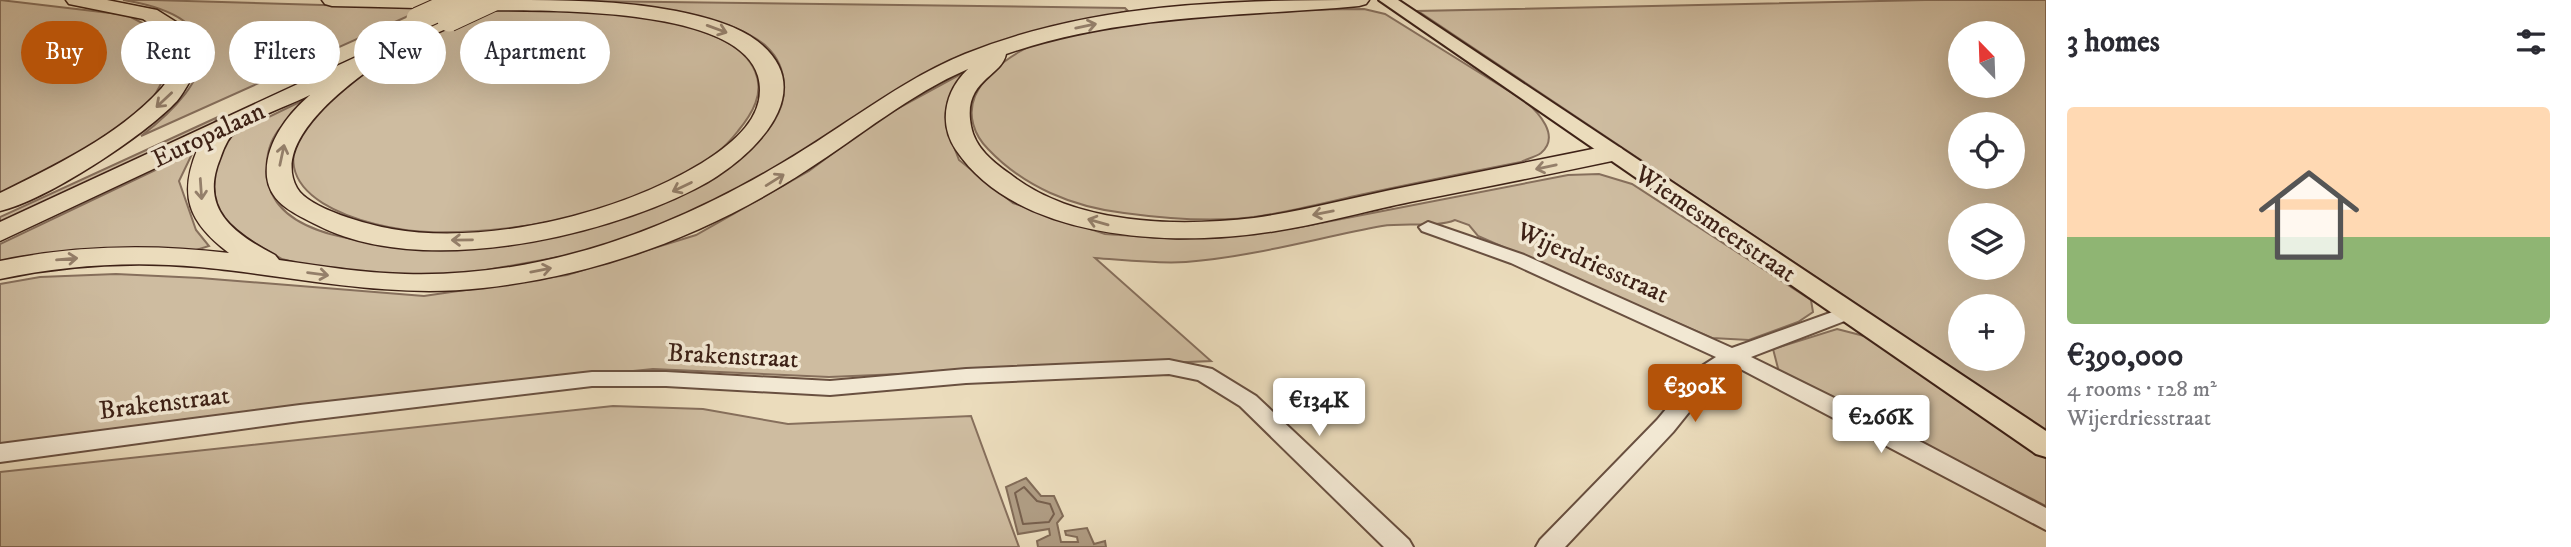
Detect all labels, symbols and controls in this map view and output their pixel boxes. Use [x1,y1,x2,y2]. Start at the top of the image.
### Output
one-way arrow [1074,19,1096,32]
chip: Buy [21,21,107,84]
chip: Rent [121,21,215,84]
chip: Filters [229,21,340,84]
chip: New [354,21,446,84]
chip: Apartment [460,21,610,84]
north arrow [1948,21,2025,98]
map controls [1948,21,2025,371]
icon: filters [2512,23,2550,61]
one-way arrow [705,24,727,36]
text: 3 homes [2067,24,2160,61]
one-way arrow [156,91,173,108]
street label: Europalaan [147,95,271,176]
button: locate [1948,112,2025,189]
one-way arrow [275,144,289,167]
icon: home [2246,152,2372,278]
street label: Wiemesmeerstraat [1627,157,1802,290]
one-way arrow [1535,161,1558,174]
one-way arrow [764,172,784,186]
one-way arrow [195,177,208,200]
one-way arrow [672,181,693,195]
button: layers [1948,203,2025,280]
one-way arrow [1312,207,1335,221]
one-way arrow [1087,214,1109,227]
street label: Wijerdriesstraat [1510,215,1674,312]
one-way arrow [451,234,474,247]
one-way arrow [56,253,78,266]
one-way arrow [529,263,552,277]
one-way arrow [306,268,329,281]
button: + [1948,294,2025,371]
street label: Brakenstraat [667,337,799,376]
text: €390,000 [2067,338,2183,375]
pin: €390K [1646,364,1744,424]
text: €390K [1664,372,1726,401]
text: 4 rooms · 128 m² [2067,375,2217,404]
pin: €134K [1270,378,1368,438]
street label: Brakenstraat [97,379,231,428]
text: €134K [1289,386,1349,415]
pin: €266K [1832,396,1930,455]
text: €266K [1849,403,1913,432]
text: Wijerdriesstraat [2067,404,2211,433]

